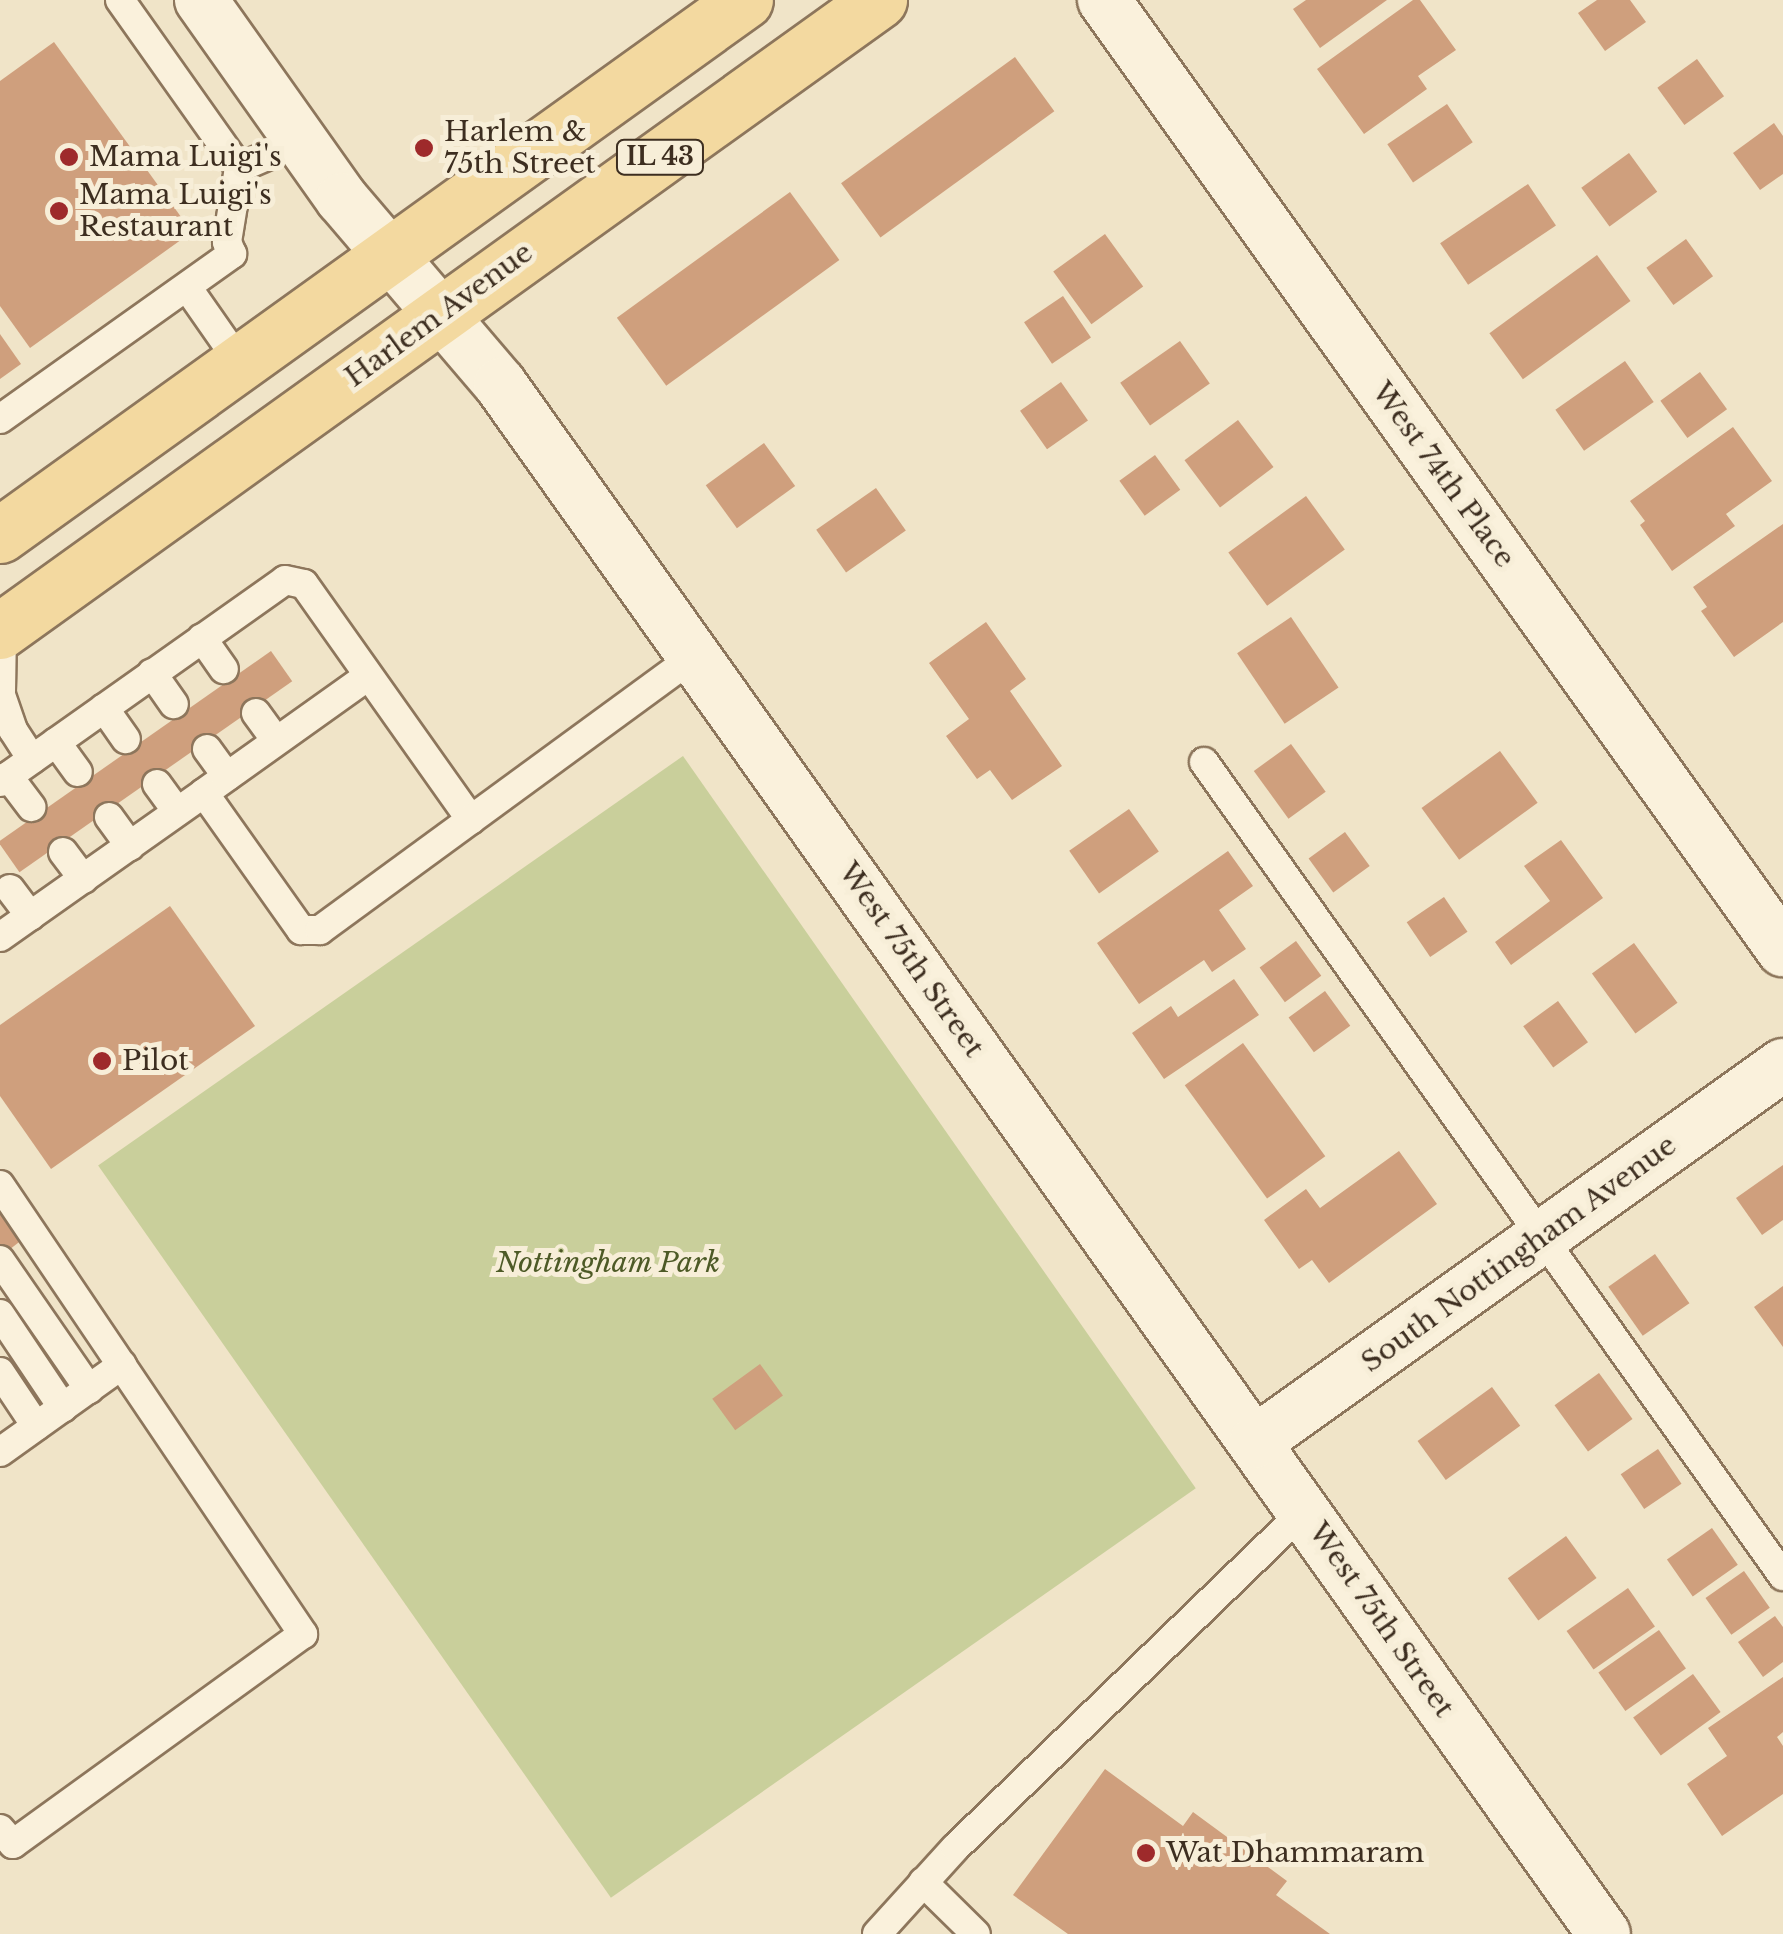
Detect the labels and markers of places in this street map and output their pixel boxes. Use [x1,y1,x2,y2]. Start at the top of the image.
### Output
place label: Harlem & 75th Street [444,115,596,181]
marker: Harlem & 75th Street [413,137,435,159]
place label: Mama Luigi's [89,140,282,174]
marker: Mama Luigi's [58,146,80,168]
place label: Mama Luigi's Restaurant [79,178,272,244]
marker: Mama Luigi's Restaurant [48,200,70,222]
place label: Pilot [122,1044,189,1078]
marker: Pilot [91,1050,113,1072]
place label: Wat Dhammaram [1166,1836,1424,1870]
marker: Wat Dhammaram [1135,1842,1157,1864]

